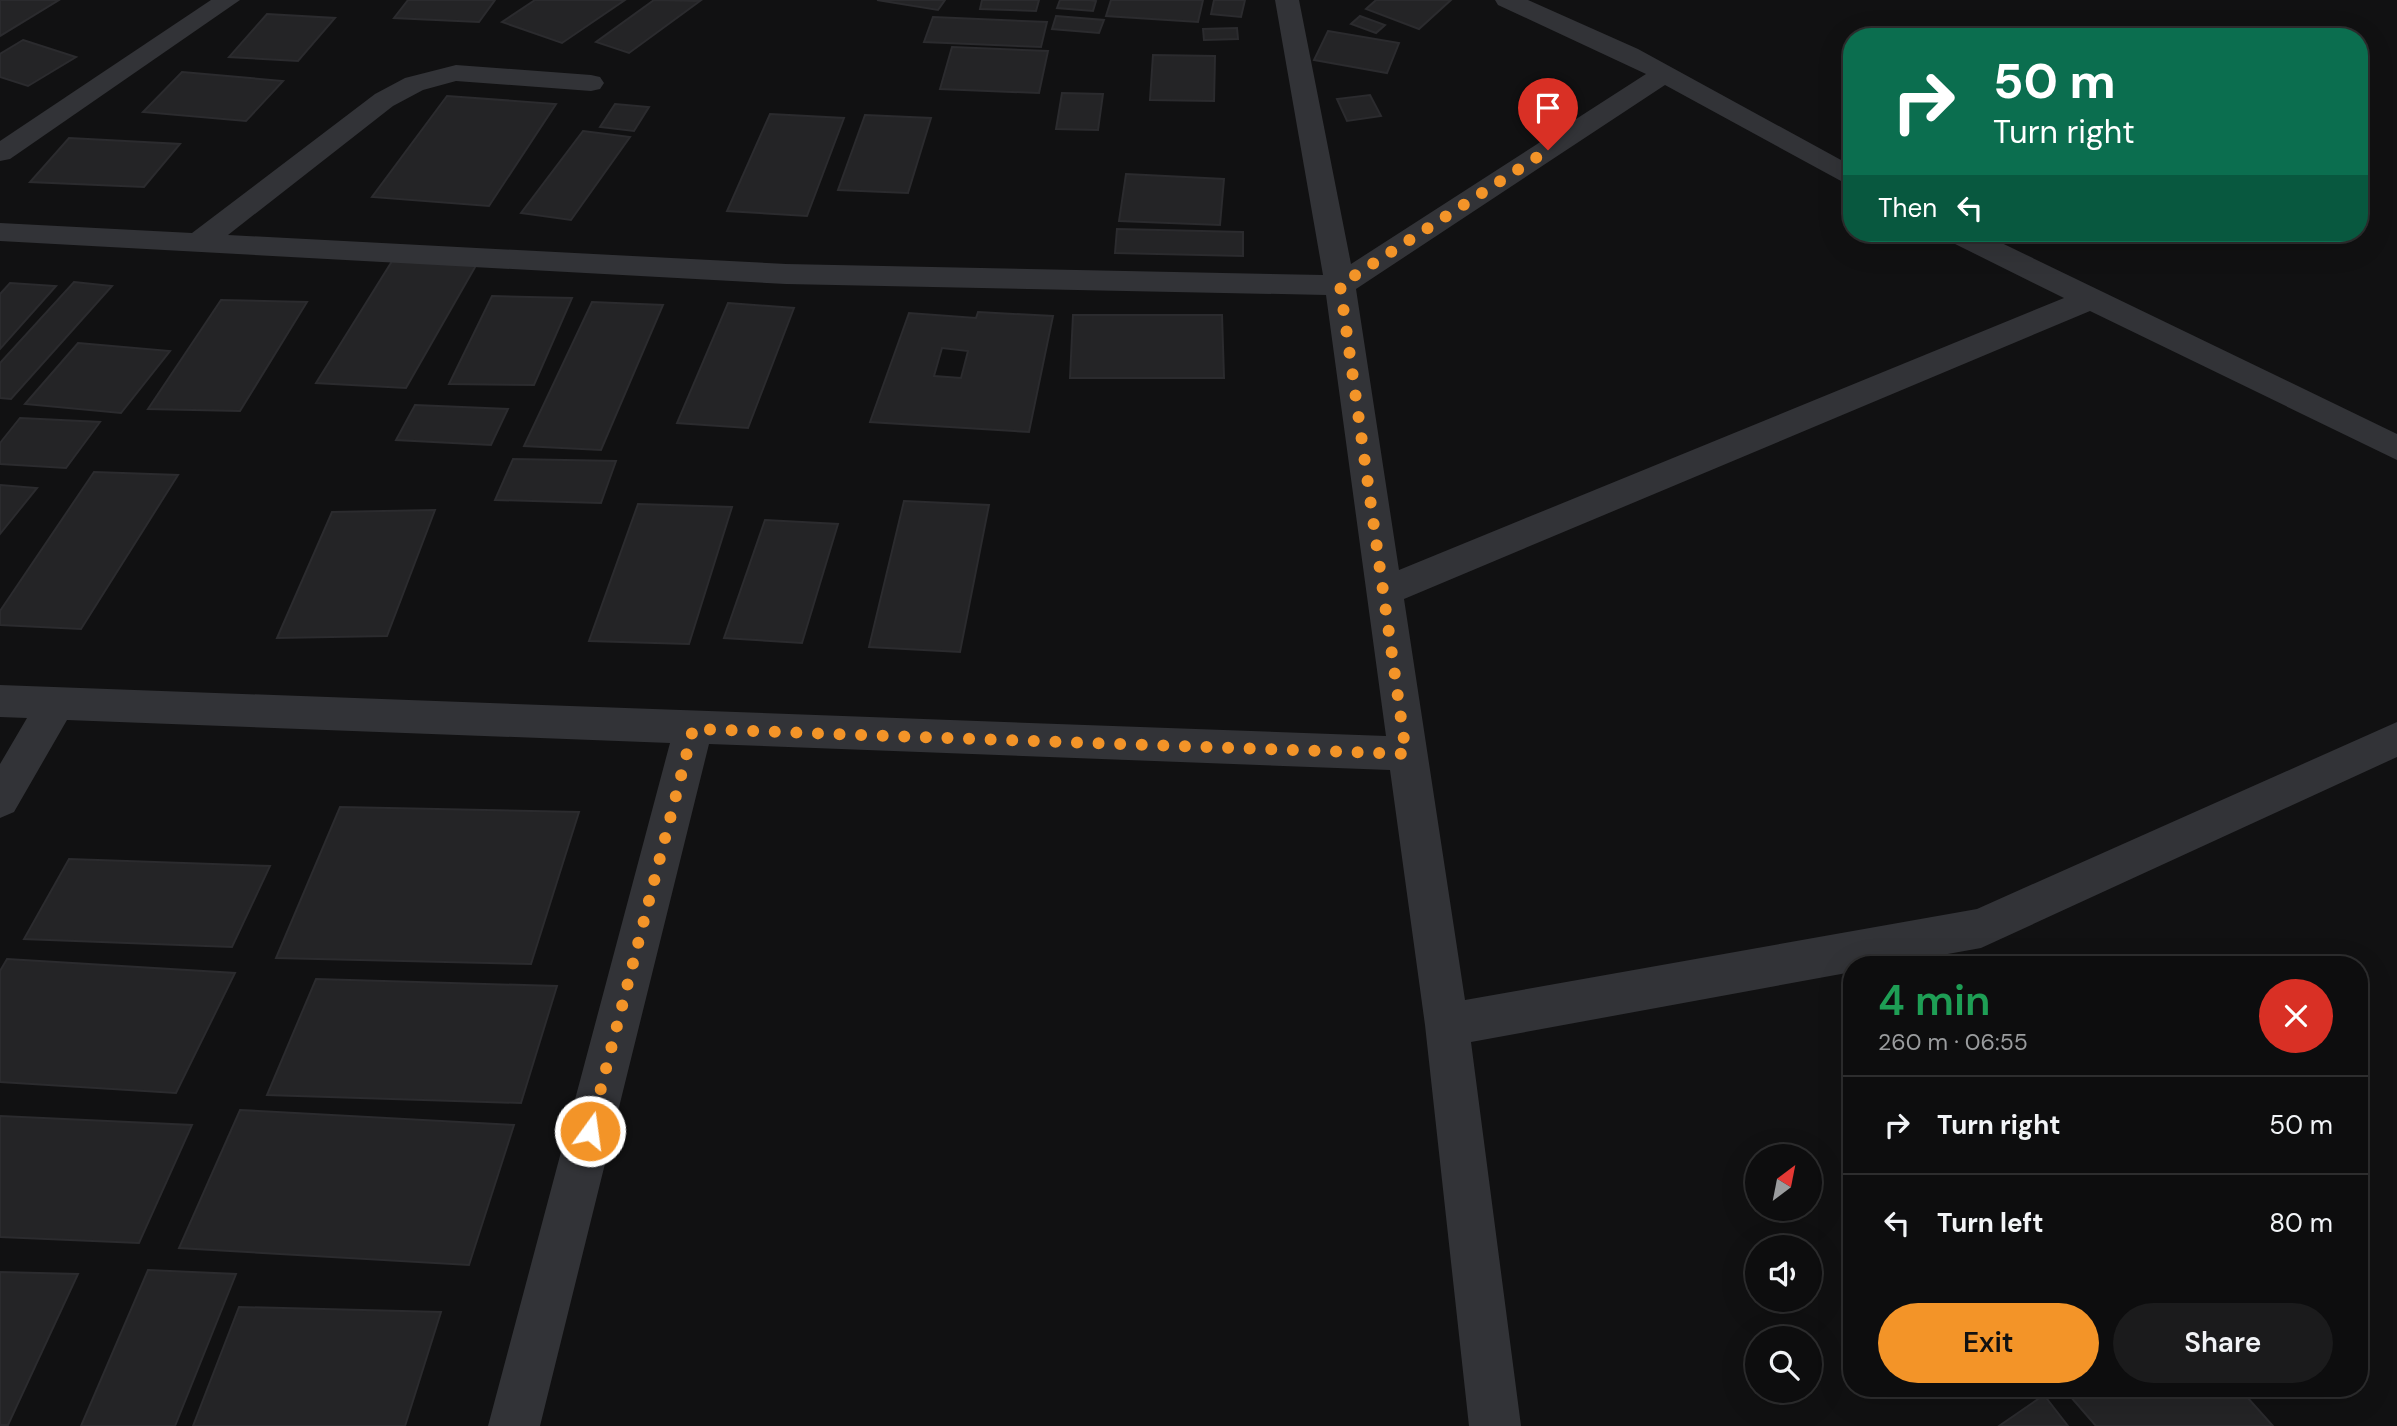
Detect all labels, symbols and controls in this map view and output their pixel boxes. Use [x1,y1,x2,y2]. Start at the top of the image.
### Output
text: 50 m [1993,49,2116,113]
icon: right [1878,56,1969,147]
pin [1518,78,1578,150]
icon: arrive [1529,89,1567,127]
text: Turn right [1993,111,2135,153]
icon: left [1951,189,1989,227]
text: Then [1878,191,1937,225]
text: 4 min [1878,973,1990,1028]
button: close [2259,979,2333,1053]
text: 260 m · 06:55 [1878,1027,2028,1057]
position arrow [553,1094,627,1168]
icon: right [1878,1106,1916,1144]
text: Turn right [1937,1108,2061,1142]
text: 50 m [2269,1108,2333,1142]
north arrow [1745,1144,1822,1222]
map controls [1745,1144,1822,1403]
icon: left [1878,1204,1916,1242]
text: Turn left [1937,1206,2044,1240]
text: 80 m [2269,1206,2333,1240]
button: sound [1745,1235,1822,1312]
button: Exit [1878,1303,2099,1383]
button: Share [2113,1303,2333,1383]
button: search [1745,1326,1822,1403]

